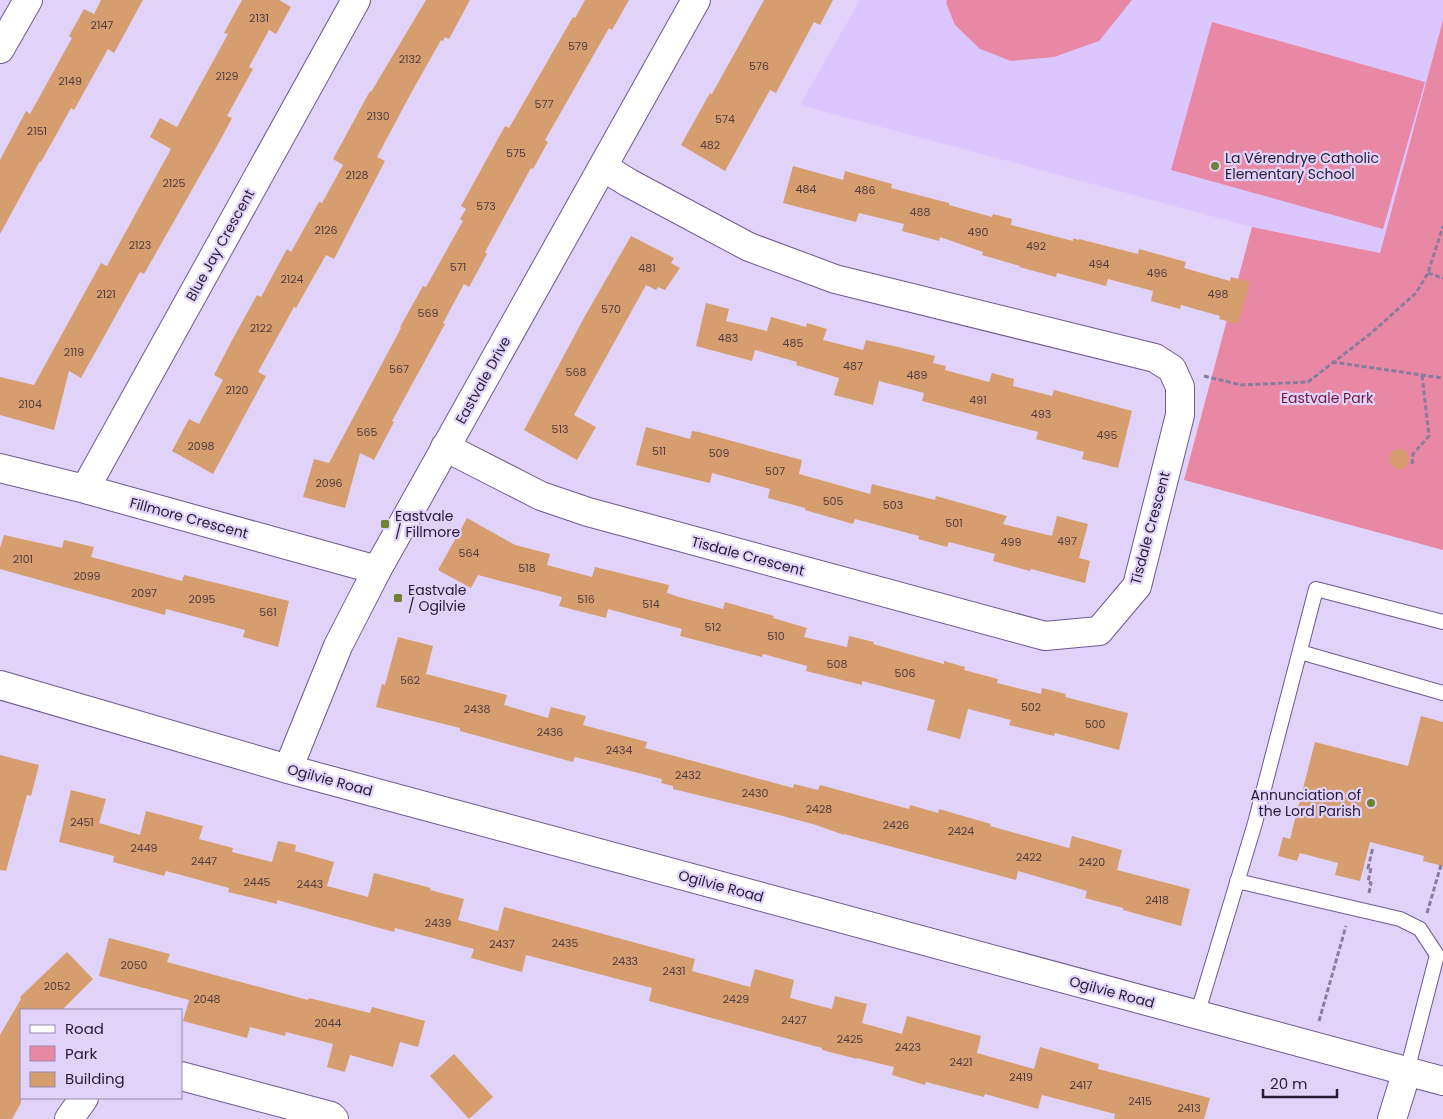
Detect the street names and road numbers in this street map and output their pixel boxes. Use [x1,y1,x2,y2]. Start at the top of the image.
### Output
street label: Blue Jay Crescent [181,185,259,305]
street label: Eastvale Drive [451,332,515,427]
street label: Tisdale Crescent [1125,469,1175,587]
street label: Fillmore Crescent [128,493,250,543]
street label: Tisdale Crescent [689,531,807,581]
street label: Ogilvie Road [285,759,375,801]
street label: Ogilvie Road [676,865,766,907]
street label: Ogilvie Road [1067,971,1157,1013]

